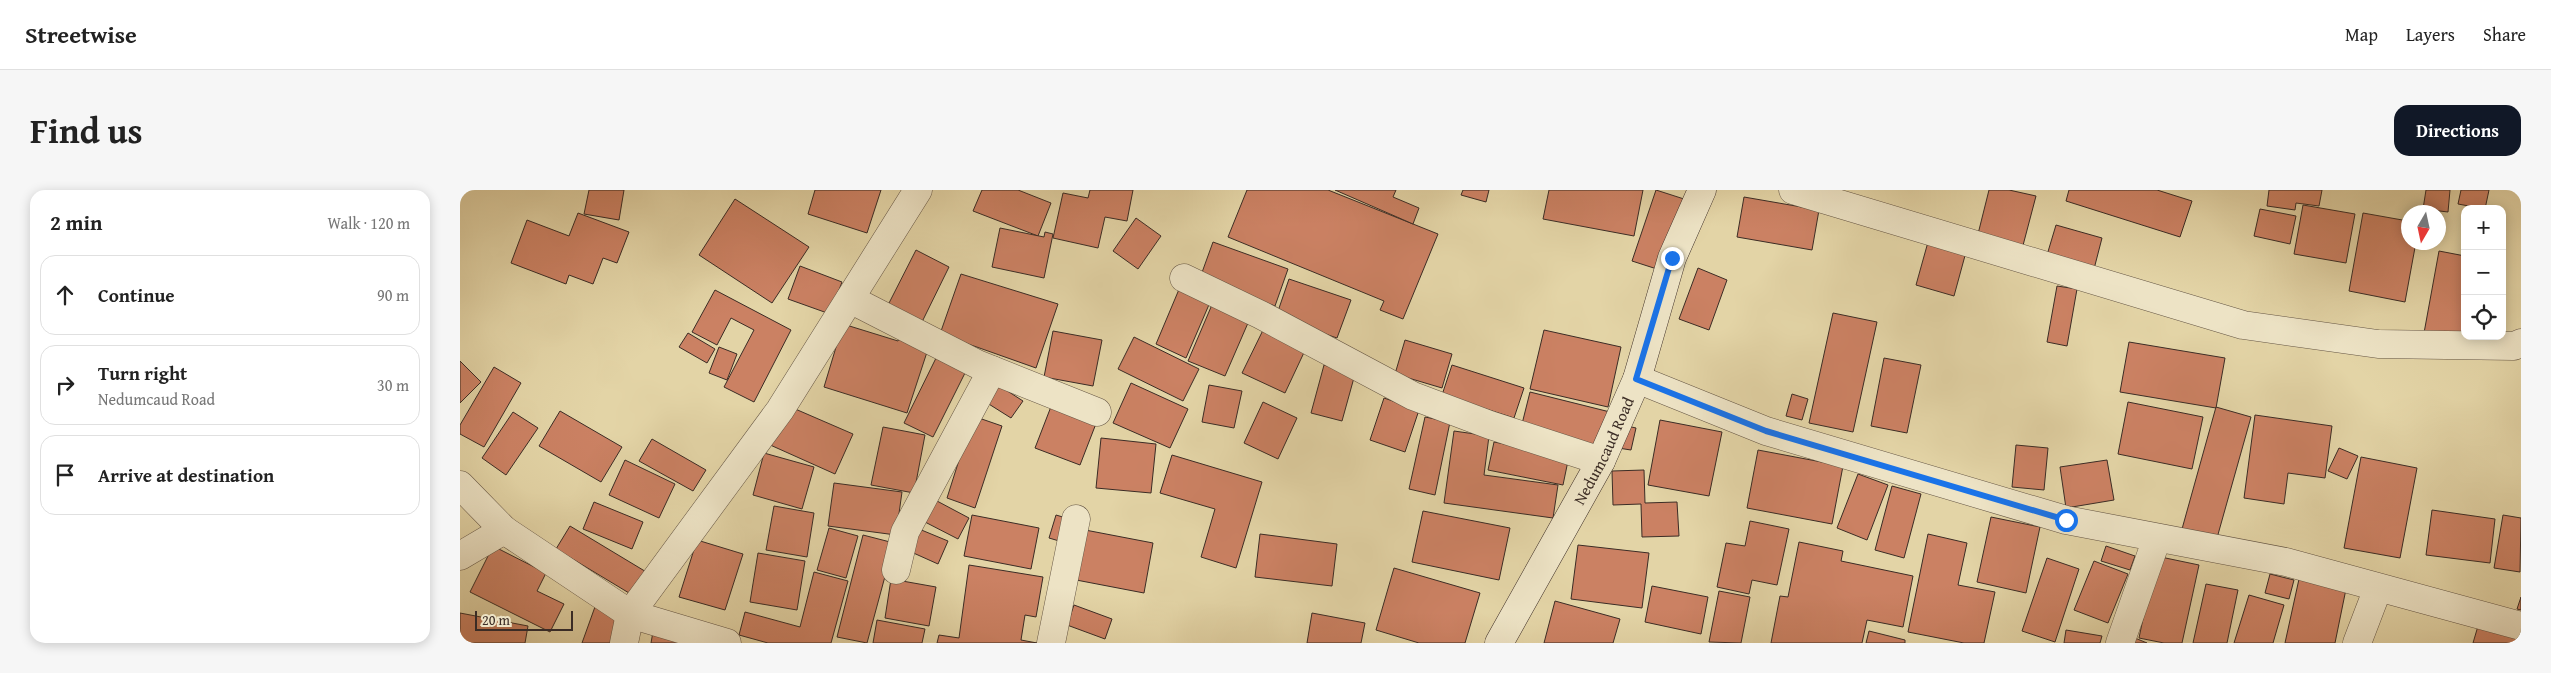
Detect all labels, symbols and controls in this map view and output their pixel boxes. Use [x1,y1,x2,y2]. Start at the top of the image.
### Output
text: Streetwise [25,17,137,52]
text: Map [2345,21,2378,48]
text: Layers [2406,21,2455,48]
text: Share [2483,21,2526,48]
text: Find us [30,105,143,156]
button: Directions [2394,105,2521,156]
north arrow [2401,205,2446,250]
map controls [2461,205,2506,340]
button: + [2461,205,2506,250]
text: 2 min [50,207,102,238]
text: Walk · 120 m [327,211,410,235]
route end [1661,247,1684,270]
button: − [2461,250,2506,295]
icon: ahead [51,281,79,309]
text: Continue [98,281,175,309]
text: 90 m [377,283,409,307]
button: locate [2461,295,2506,340]
text: Turn right [98,359,187,387]
icon: right [51,371,79,399]
text: 30 m [377,373,409,397]
text: Nedumcaud Road [98,387,215,411]
street label: Nedumcaud Road [1567,393,1640,509]
icon: arrive [51,461,79,489]
text: Arrive at destination [98,461,274,489]
route start [2055,509,2078,532]
scale bar [475,608,572,631]
text: 20 m [482,610,510,630]

